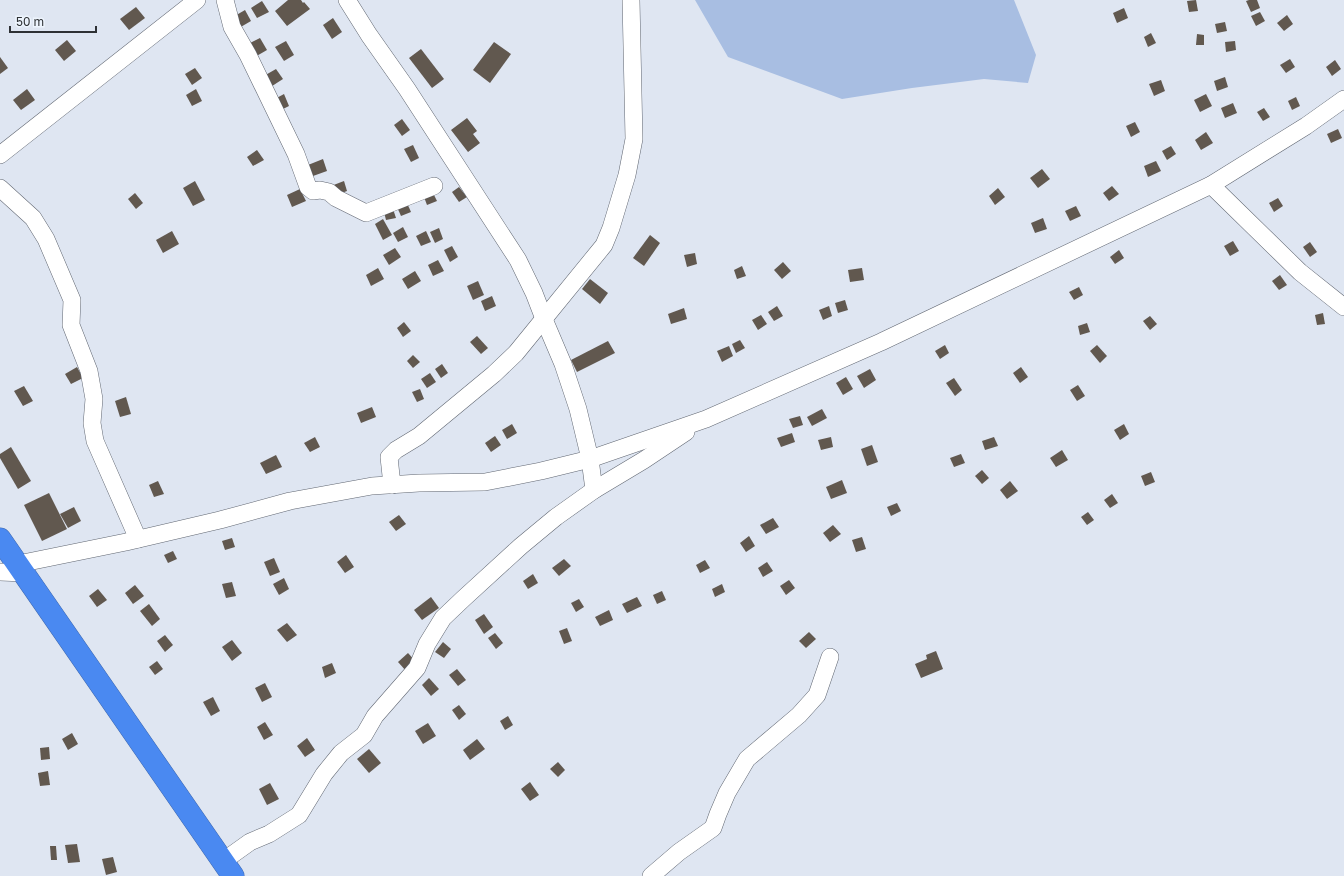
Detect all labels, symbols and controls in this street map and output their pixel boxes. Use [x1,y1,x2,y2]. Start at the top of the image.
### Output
scale bar [10,8,96,34]
text: 50 m [16,14,44,29]

